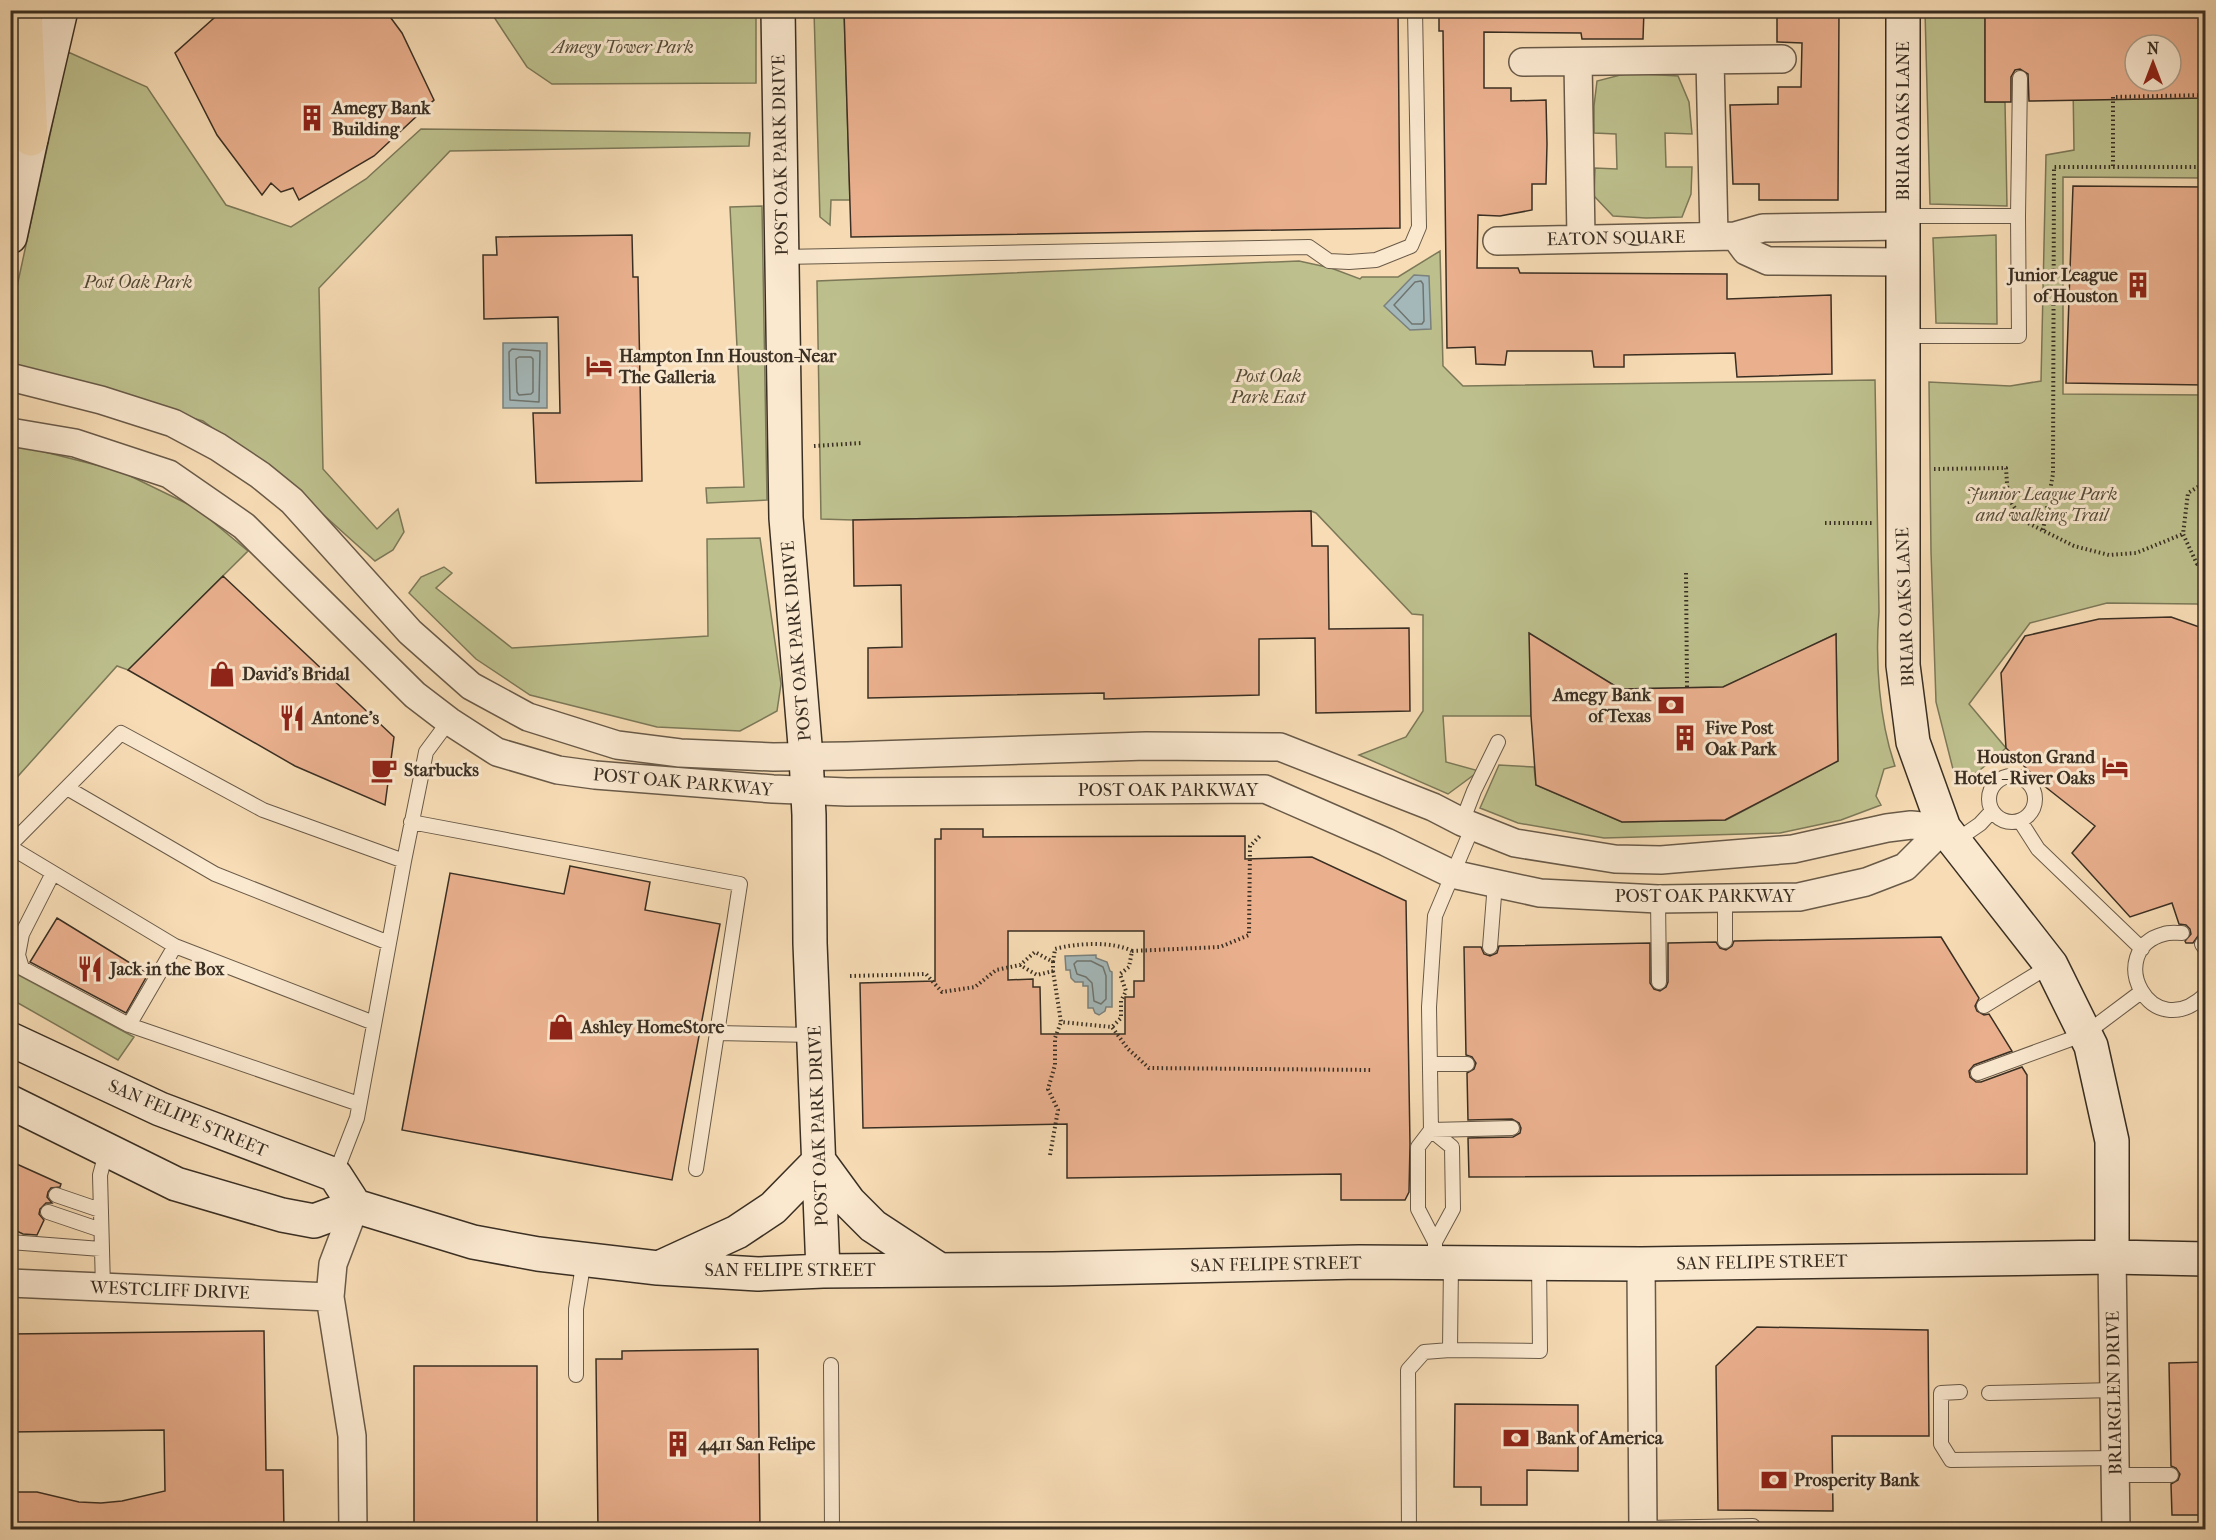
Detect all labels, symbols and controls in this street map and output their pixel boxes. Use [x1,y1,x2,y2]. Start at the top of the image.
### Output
north arrow [2123,33,2183,93]
park label: Amegy Tower Park [550,37,694,58]
text: N [2147,39,2160,58]
street label: BRIAR OAKS LANE [1893,41,1914,201]
street label: POST OAK PARK DRIVE [768,54,793,256]
place label: Amegy Bank Building [331,98,431,140]
building icon: Amegy Bank Building [297,103,327,133]
street label: EATON SQUARE [1547,227,1685,250]
place label: Junior League of Houston [2006,265,2119,307]
building icon: Junior League of Houston [2123,270,2153,300]
park label: Post Oak Park [83,272,192,293]
place label: Hampton Inn Houston-Near The Galleria [618,346,837,388]
hotel icon: Hampton Inn Houston-Near The Galleria [584,351,614,381]
park label: Post Oak Park East [1230,366,1307,408]
park label: Junior League Park and walking Trail [1966,484,2118,526]
street label: BRIAR OAKS LANE [1892,527,1919,687]
street label: POST OAK PARK DRIVE [777,540,816,742]
shop icon: David's Bridal [207,659,237,689]
place label: David's Bridal [242,664,351,685]
place label: Amegy Bank of Texas [1552,685,1652,727]
bank icon: Amegy Bank of Texas [1656,690,1686,720]
restaurant icon: Antone's [277,703,307,733]
place label: Antone's [311,708,379,729]
place label: Five Post Oak Park [1704,718,1777,760]
building icon: Five Post Oak Park [1670,723,1700,753]
place label: Houston Grand Hotel - River Oaks [1954,747,2096,789]
hotel icon: Houston Grand Hotel - River Oaks [2100,752,2130,782]
cafe icon: Starbucks [369,755,399,785]
place label: Starbucks [404,760,479,781]
street label: POST OAK PARKWAY [592,764,775,801]
street label: POST OAK PARKWAY [1078,780,1259,801]
street label: POST OAK PARKWAY [1615,886,1796,907]
restaurant icon: Jack in the Box [75,954,105,984]
place label: Jack in the Box [108,959,225,980]
shop icon: Ashley HomeStore [546,1012,576,1042]
place label: Ashley HomeStore [580,1017,724,1038]
street label: POST OAK PARK DRIVE [804,1025,833,1227]
street label: SAN FELIPE STREET [105,1075,271,1162]
street label: SAN FELIPE STREET [1676,1250,1849,1274]
street label: SAN FELIPE STREET [1190,1252,1363,1276]
street label: SAN FELIPE STREET [704,1260,876,1281]
street label: WESTCLIFF DRIVE [89,1277,250,1304]
street label: BRIARGLEN DRIVE [2103,1311,2126,1475]
bank icon: Bank of America [1501,1423,1531,1453]
place label: Bank of America [1536,1428,1664,1449]
building icon: 4411 San Felipe [663,1429,693,1459]
place label: 4411 San Felipe [697,1434,815,1455]
bank icon: Prosperity Bank [1759,1465,1789,1495]
place label: Prosperity Bank [1794,1470,1920,1491]

